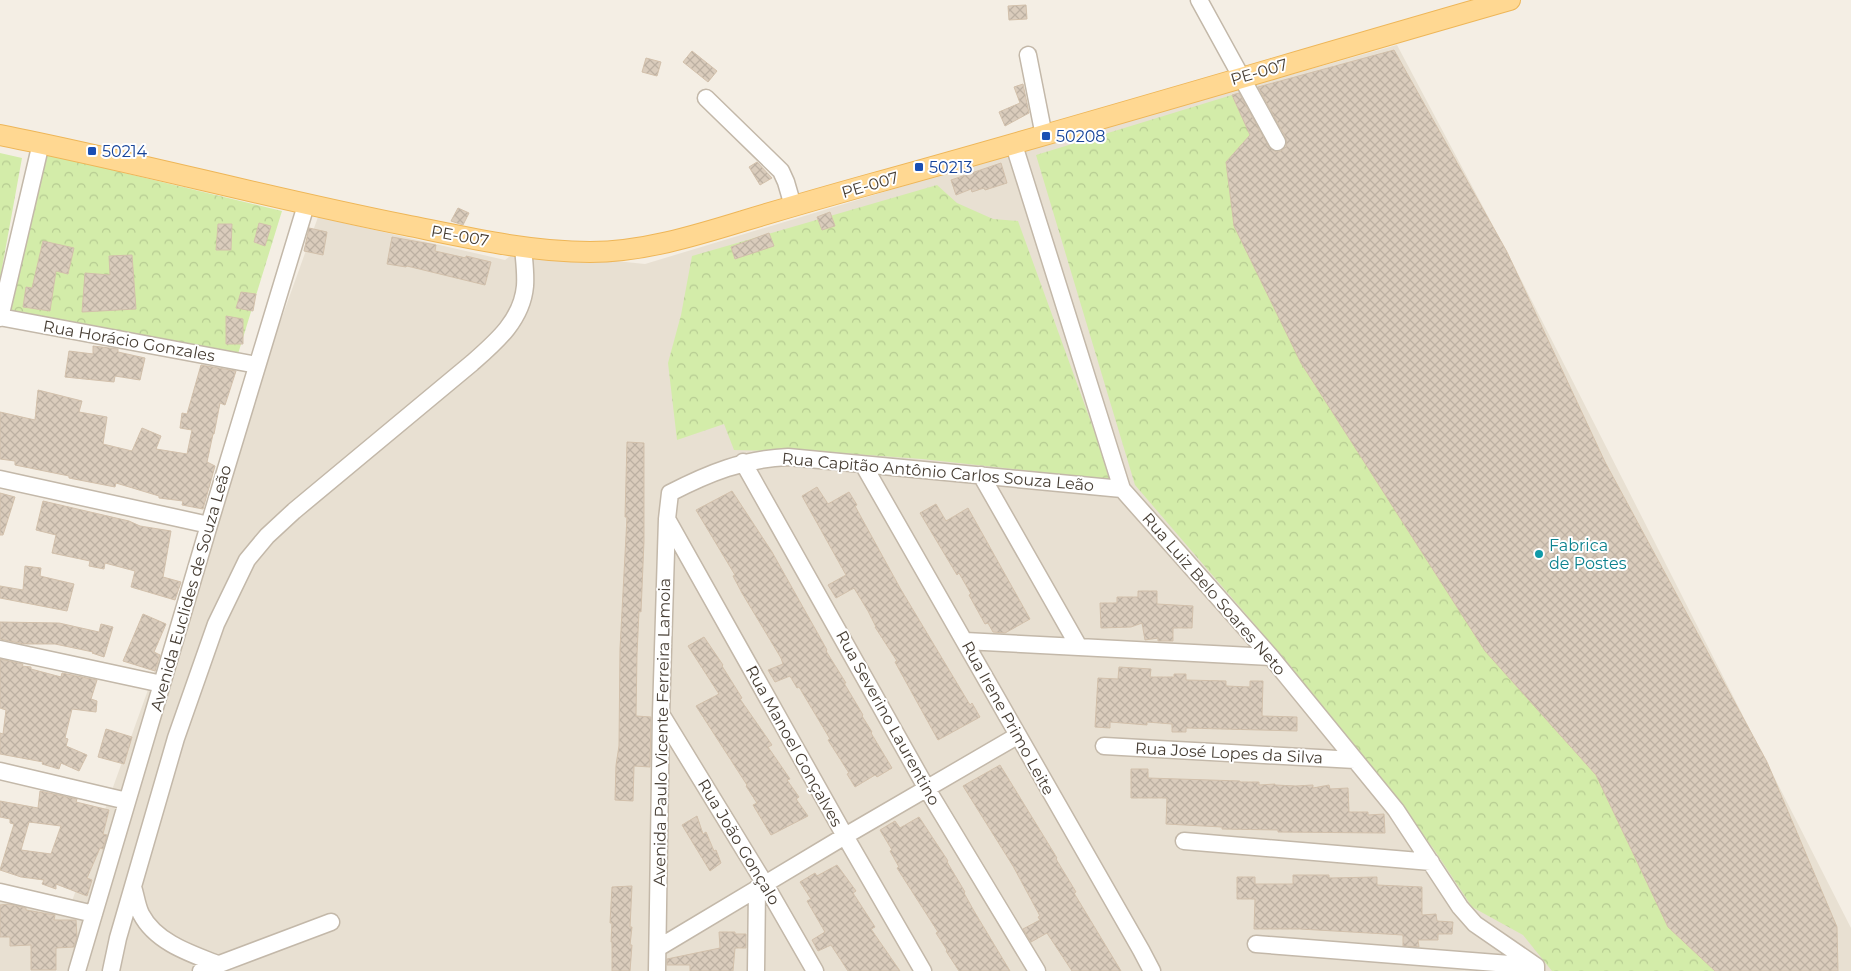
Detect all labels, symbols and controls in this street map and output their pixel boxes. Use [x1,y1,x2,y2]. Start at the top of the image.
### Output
street label: PE-007 [1228,55,1290,89]
place label: 50208 [1056,127,1106,146]
marker: 50208 [1040,130,1052,142]
place label: 50214 [102,142,148,161]
marker: 50214 [86,145,98,157]
place label: 50213 [929,158,973,177]
marker: 50213 [913,161,925,173]
street label: PE-007 [839,168,901,202]
street label: PE-007 [430,222,490,250]
street label: Rua Horácio Gonzales [42,317,217,366]
street label: Rua Capitão Antônio Carlos Souza Leão [781,449,1095,495]
street label: Avenida Euclides de Souza Leão [147,463,235,713]
street label: Rua Luiz Belo Soares Neto [1138,509,1290,679]
place label: Fabrica de Postes [1549,536,1627,573]
marker: Fabrica de Postes [1533,548,1545,560]
street label: Avenida Paulo Vicente Ferreira Lamoia [650,578,674,886]
street label: Rua Severino Laurentino [832,627,944,809]
street label: Rua Irene Primo Leite [958,638,1058,798]
street label: Rua Manoel Gonçalves [742,662,846,830]
street label: Rua José Lopes da Silva [1135,739,1323,767]
street label: Rua João Gonçalo [694,776,784,908]

